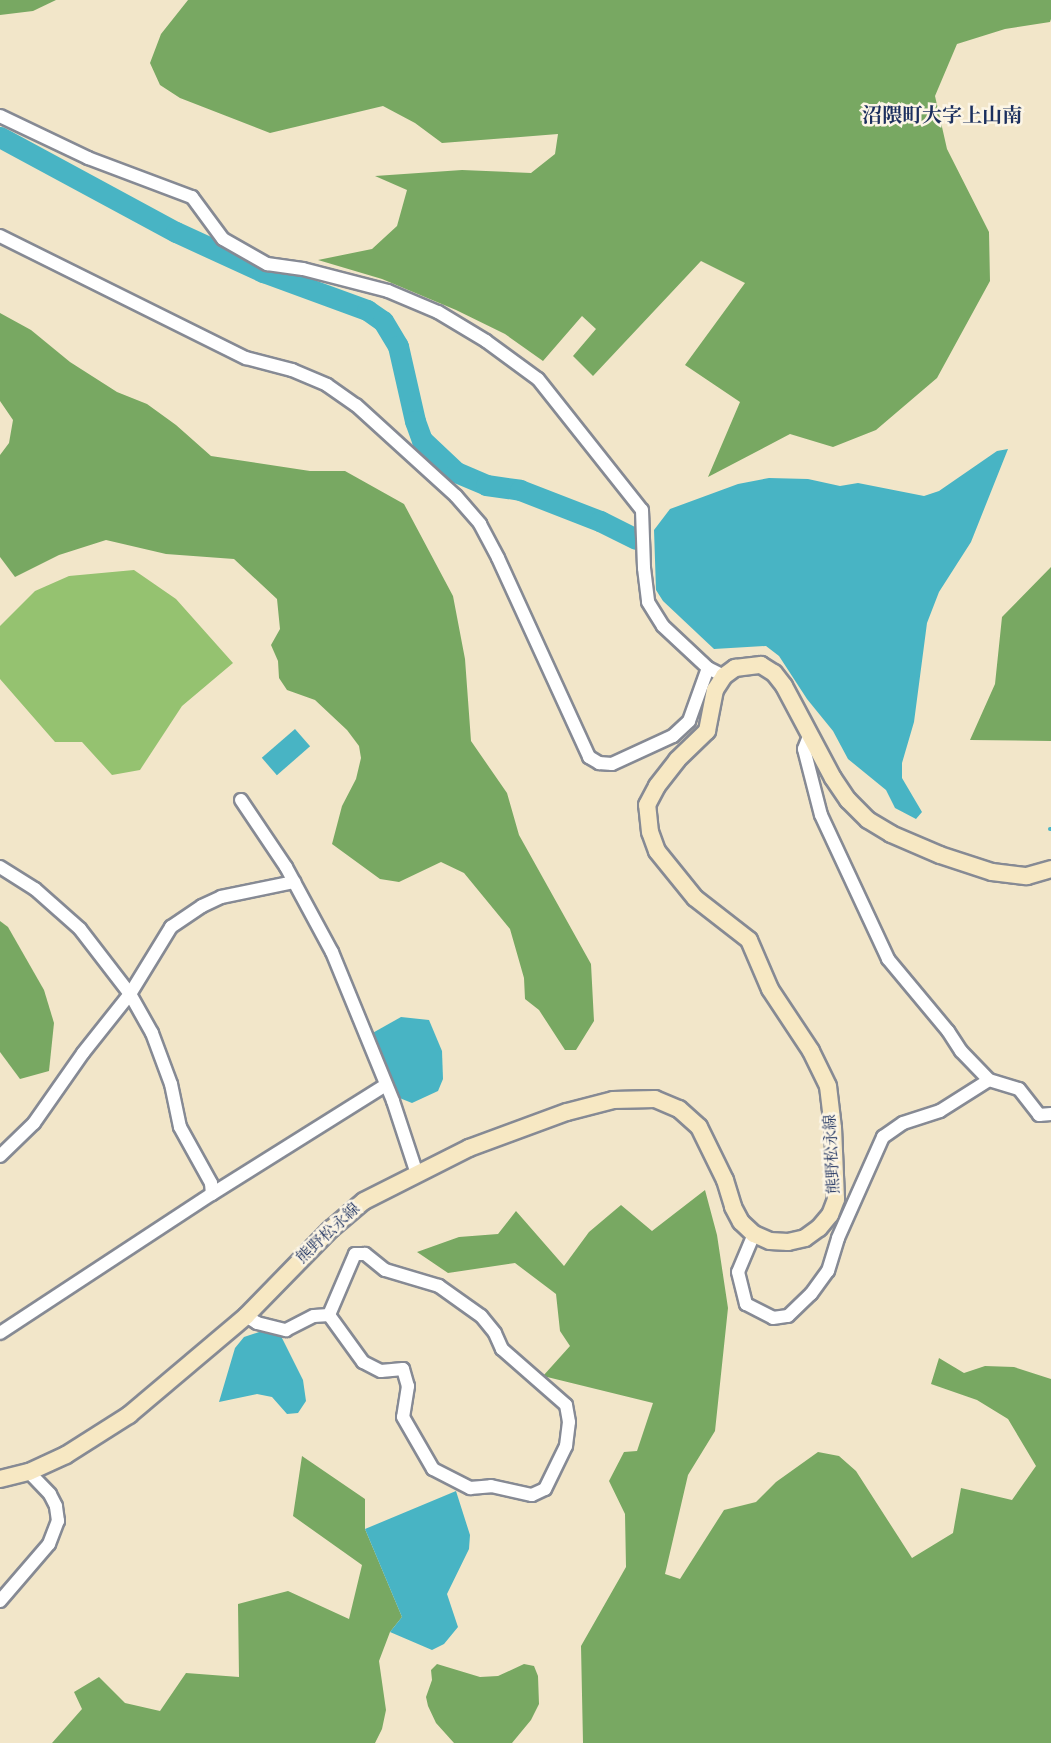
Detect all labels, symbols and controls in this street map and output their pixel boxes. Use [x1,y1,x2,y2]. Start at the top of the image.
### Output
district label: 沼隈町大字上山南 [862,104,1022,128]
street label: 熊野松永線 [821,1114,845,1194]
street label: 熊野松永線 [293,1200,365,1268]

